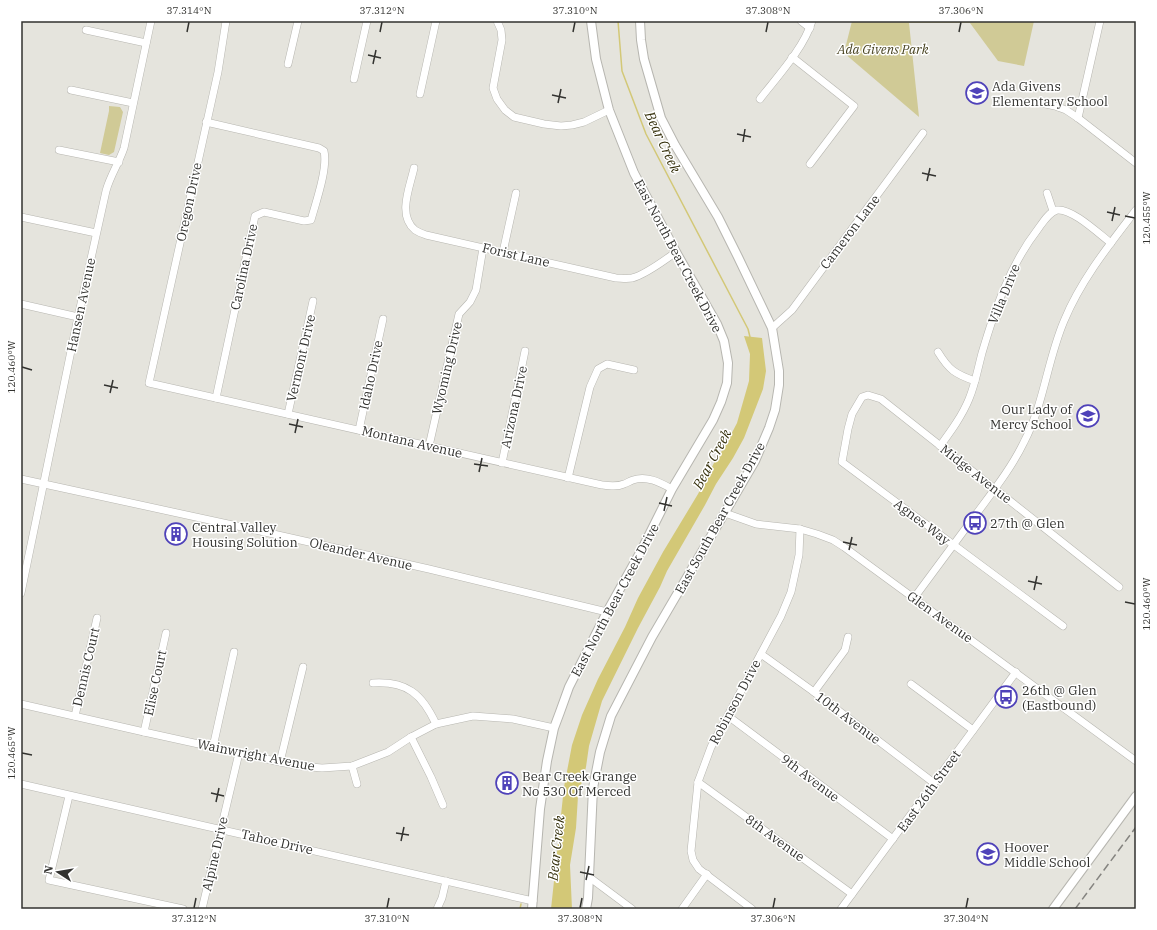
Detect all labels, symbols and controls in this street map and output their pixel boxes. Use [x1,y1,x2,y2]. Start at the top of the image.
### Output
text: 37.314°N [166,4,212,17]
text: 37.312°N [359,4,405,17]
text: 37.310°N [552,4,598,17]
text: 37.308°N [745,4,791,17]
text: 37.306°N [938,4,984,17]
park label: Ada Givens Park [836,41,929,58]
place label: Ada Givens Elementary School [992,78,1108,110]
school or university icon: Ada Givens Elementary School [964,80,990,106]
water label: Bear Creek [641,108,685,176]
street label: Oregon Drive [172,161,206,243]
street label: East North Bear Creek Drive [630,176,726,336]
street label: Cameron Lane [816,191,884,273]
text: 120.455°W [1140,191,1153,245]
street label: Carolina Drive [227,222,261,312]
street label: Forist Lane [481,239,551,271]
street label: Hansen Avenue [63,256,99,354]
street label: Villa Drive [984,261,1024,326]
street label: Vermont Drive [283,313,319,403]
street label: Wyoming Drive [428,320,466,416]
street label: Idaho Drive [355,339,387,411]
text: 120.460°W [5,340,18,394]
street label: Arizona Drive [497,364,531,450]
place label: Our Lady of Mercy School [990,401,1074,433]
school or university icon: Our Lady of Mercy School [1075,403,1101,429]
street label: Montana Avenue [360,422,464,462]
water label: Bear Creek [688,425,736,493]
street label: East South Bear Creek Drive [671,439,769,597]
street label: Midge Avenue [937,441,1015,507]
street label: Agnes Way [890,495,954,549]
bus stop icon: 27th @ Glen [962,510,988,536]
place label: 27th @ Glen [990,515,1065,532]
place label: Central Valley Housing Solution [192,519,298,551]
street label: East North Bear Creek Drive [567,520,663,680]
building icon: Central Valley Housing Solution [163,521,189,547]
street label: Oleander Avenue [308,534,414,574]
text: 120.460°W [1140,577,1153,631]
street label: Glen Avenue [904,587,976,647]
street label: Dennis Court [69,626,103,708]
street label: Elise Court [140,648,170,717]
street label: Robinson Drive [705,657,765,747]
place label: 26th @ Glen (Eastbound) [1022,682,1097,714]
bus stop icon: 26th @ Glen (Eastbound) [993,684,1019,710]
street label: 10th Avenue [812,688,884,748]
text: 120.465°W [5,726,18,780]
street label: Wainwright Avenue [196,735,316,775]
street label: East 26th Street [894,746,965,835]
street label: 9th Avenue [777,750,843,806]
place label: Bear Creek Grange No 530 Of Merced [522,768,637,800]
building icon: Bear Creek Grange No 530 Of Merced [494,770,520,796]
street label: 8th Avenue [742,811,808,865]
water label: Bear Creek [544,814,568,883]
street label: Alpine Drive [198,815,232,893]
street label: Tahoe Drive [239,825,315,859]
place label: Hoover Middle School [1004,839,1090,871]
school or university icon: Hoover Middle School [975,841,1001,867]
north arrow [38,852,78,892]
text: N [40,864,56,876]
text: 37.312°N [171,912,217,925]
text: 37.310°N [364,912,410,925]
text: 37.308°N [557,912,603,925]
text: 37.306°N [750,912,796,925]
text: 37.304°N [943,912,989,925]

